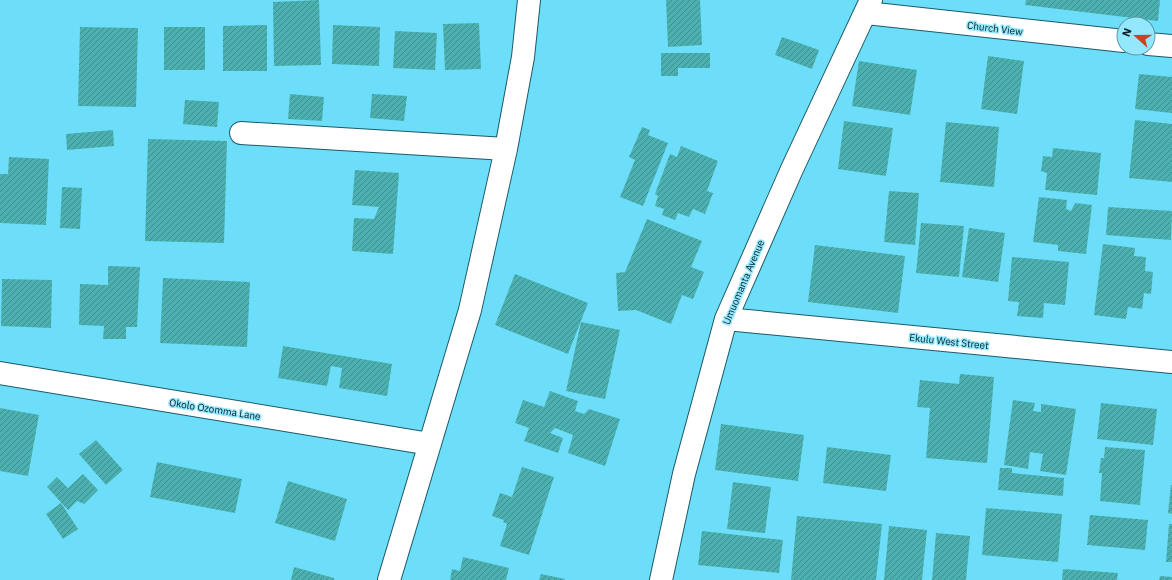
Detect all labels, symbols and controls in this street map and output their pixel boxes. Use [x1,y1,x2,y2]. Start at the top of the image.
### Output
north arrow [1116,16,1156,56]
street label: Church View [966,19,1024,38]
text: N [1119,26,1135,39]
street label: Umuomanta Avenue [720,237,767,327]
street label: Ekulu West Street [909,331,990,352]
street label: Okolo Ozomma Lane [168,396,262,423]

